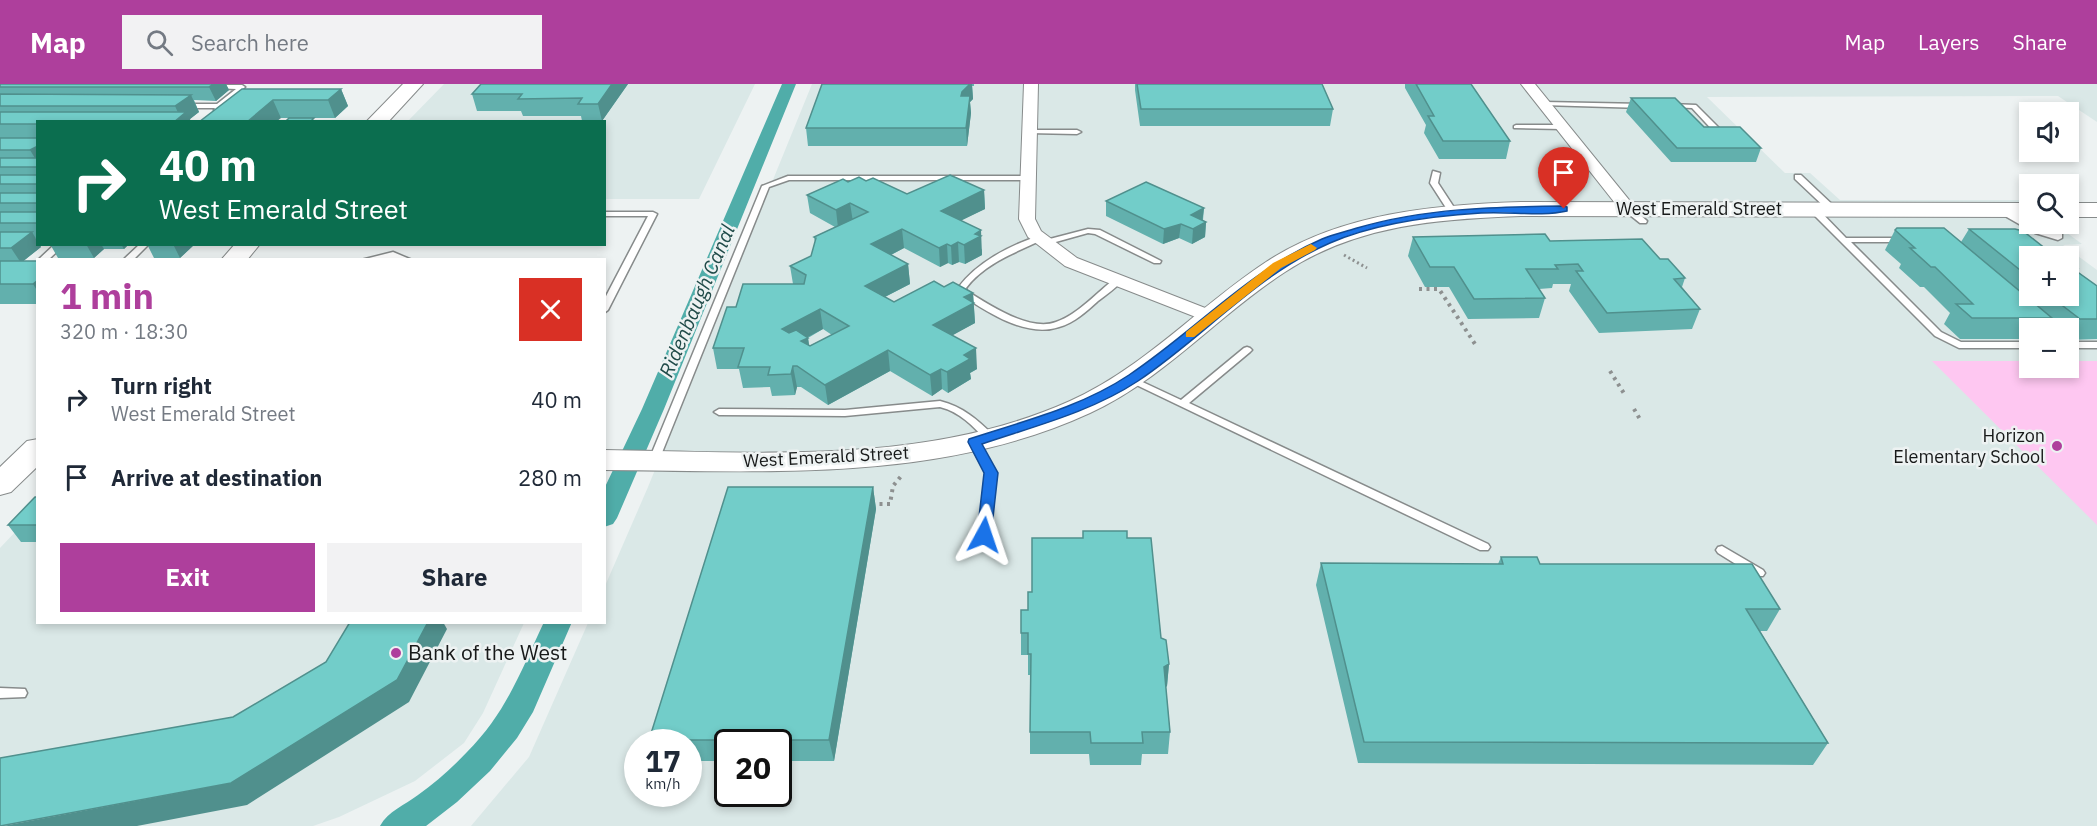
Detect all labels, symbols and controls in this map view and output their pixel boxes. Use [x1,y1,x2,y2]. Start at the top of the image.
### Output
search box [122,15,542,69]
text: Map [30,24,86,61]
icon: search [143,26,176,59]
text: Search here [191,28,309,57]
text: Map [1845,28,1885,56]
text: Layers [1918,28,1980,56]
text: Share [2013,28,2067,56]
map controls [2019,102,2079,378]
button: sound [2019,102,2079,162]
text: 40 m [159,138,257,193]
icon: right [60,144,138,222]
pin [1538,147,1589,209]
icon: arrive [1547,156,1580,189]
button: search [2019,174,2079,234]
text: West Emerald Street [159,191,408,226]
street label: West Emerald Street [1616,197,1782,220]
water label: Ridenbaugh Canal [652,220,741,381]
button: + [2019,246,2079,306]
text: 1 min [60,272,154,319]
button: close [519,278,582,341]
text: 320 m · 18:30 [60,318,188,345]
button: − [2019,318,2079,378]
text: Turn right [111,371,212,400]
icon: right [60,383,93,416]
text: 40 m [531,385,582,414]
text: West Emerald Street [111,400,296,427]
place label: Horizon Elementary School [1893,424,2045,468]
marker: Horizon Elementary School [2050,439,2064,453]
street label: West Emerald Street [742,441,909,472]
icon: arrive [60,461,93,494]
text: Arrive at destination [111,463,322,492]
text: 280 m [518,463,582,492]
position arrow [952,503,1016,567]
button: Exit [60,543,315,612]
button: Share [327,543,582,612]
place label: Bank of the West [408,638,567,666]
marker: Bank of the West [389,646,403,660]
speed limit sign: 20 [714,729,792,807]
text: 17 [645,741,681,780]
text: km/h [645,774,681,793]

